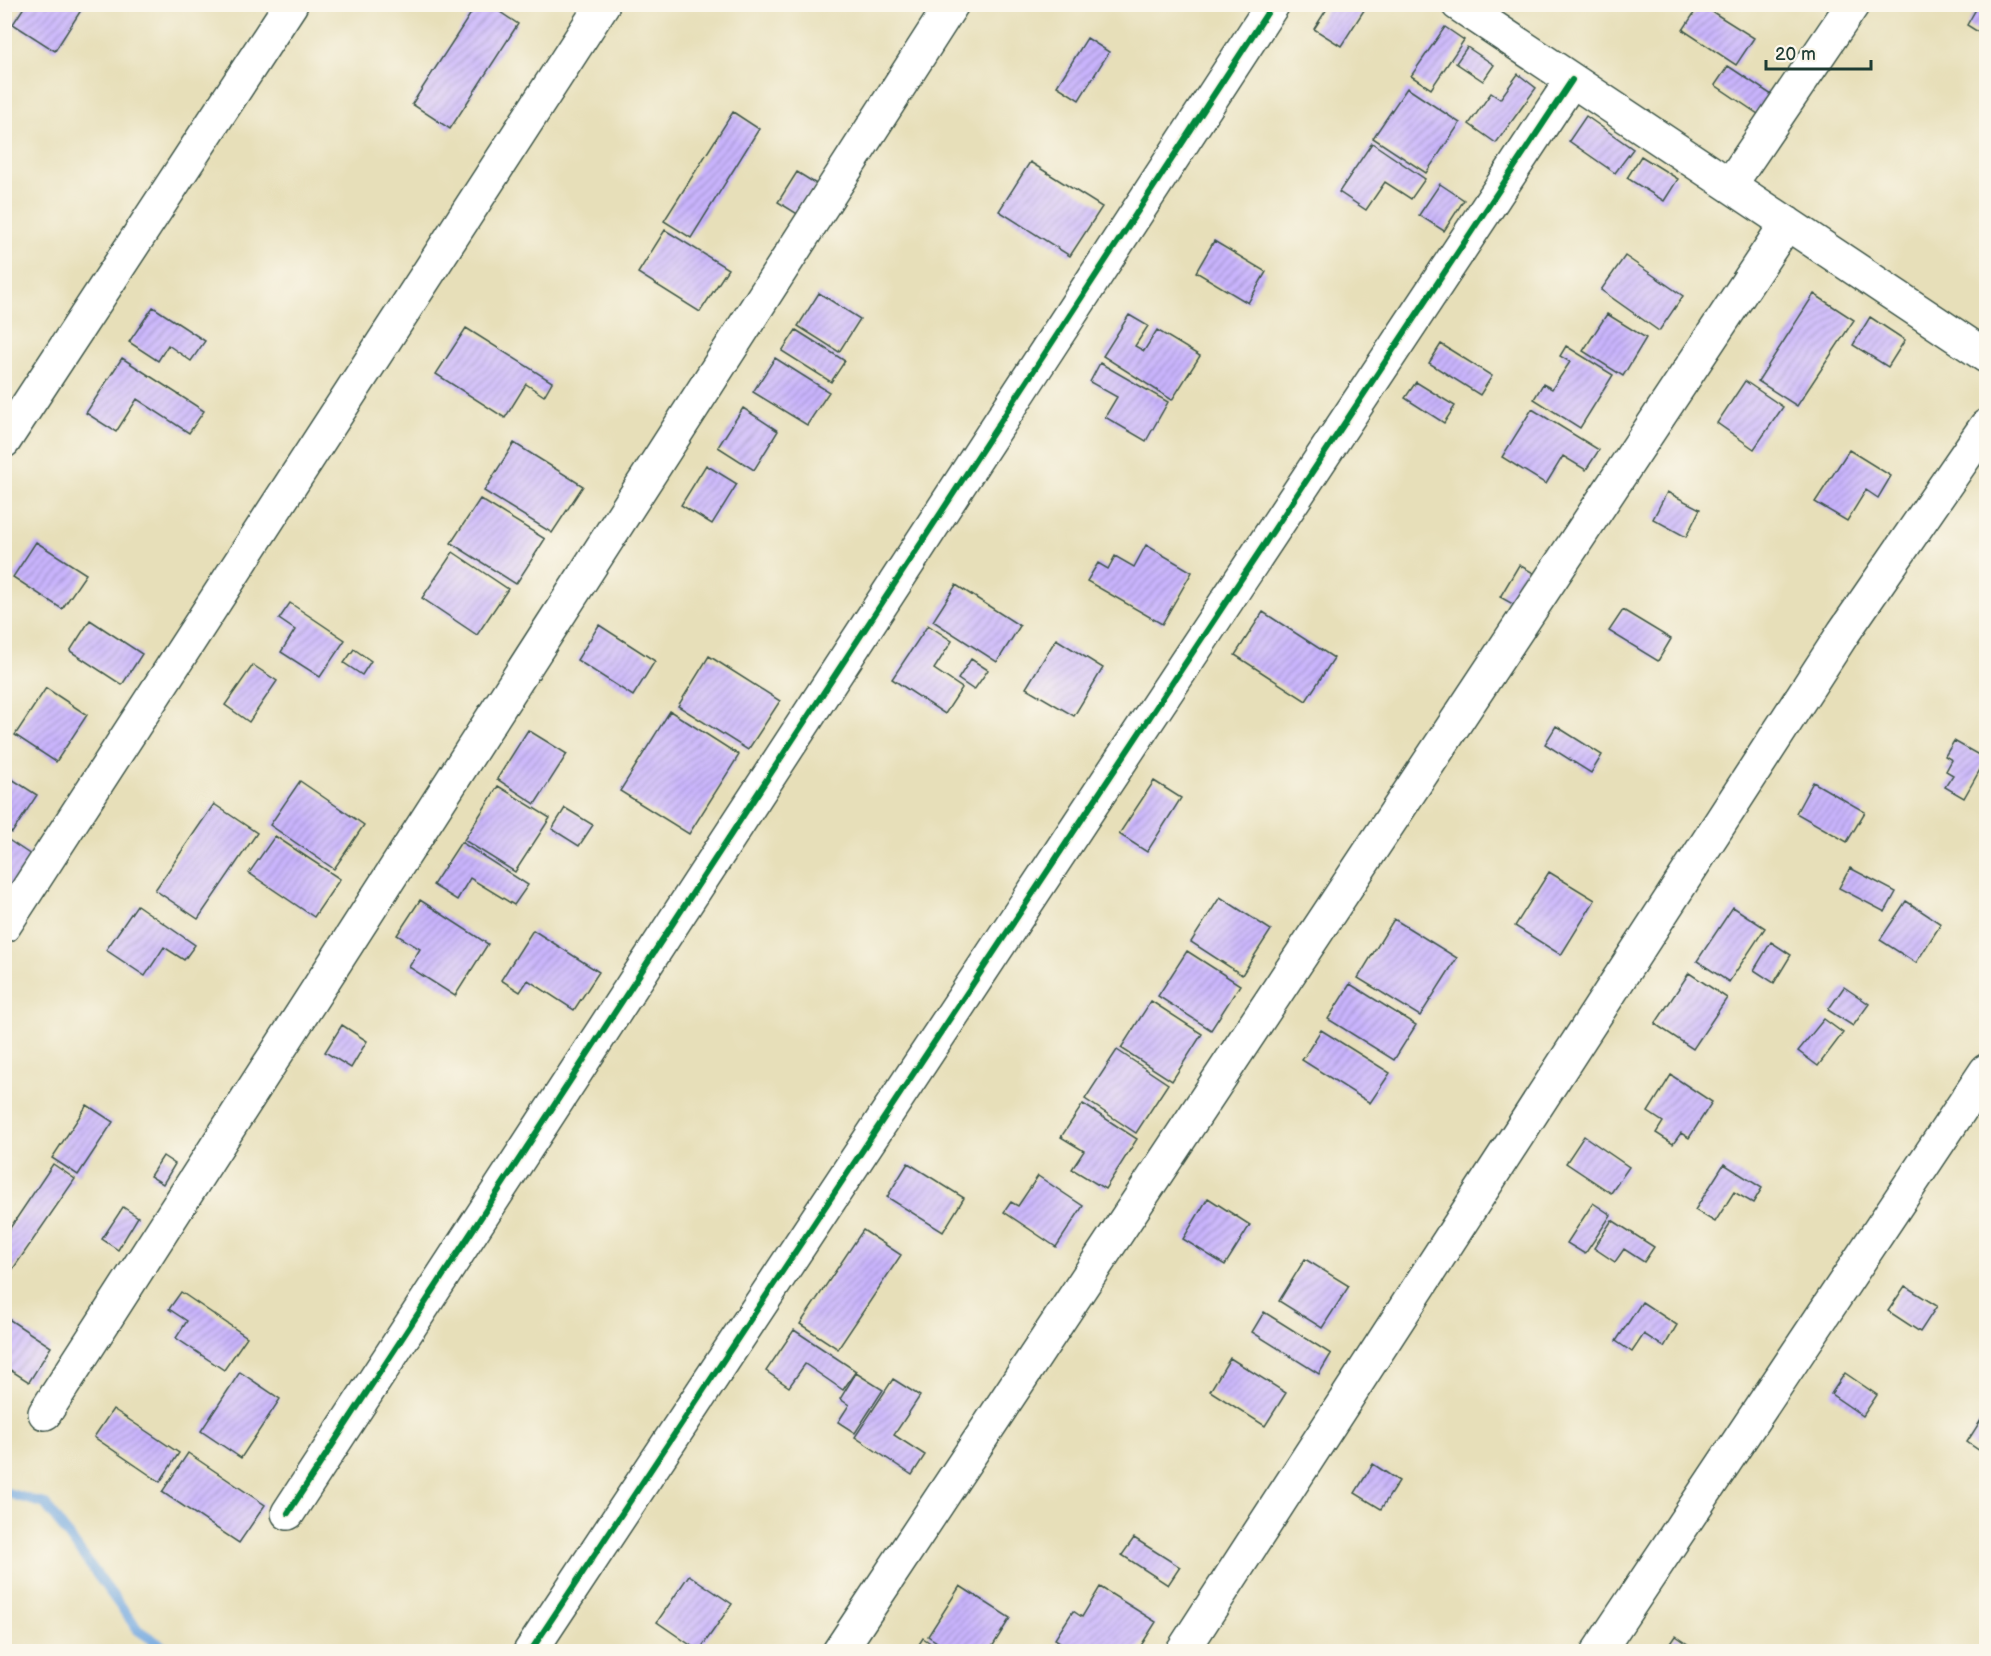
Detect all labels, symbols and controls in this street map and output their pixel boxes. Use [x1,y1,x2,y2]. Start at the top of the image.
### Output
scale bar [1766,33,1871,71]
text: 20 m [1775,44,1816,65]

